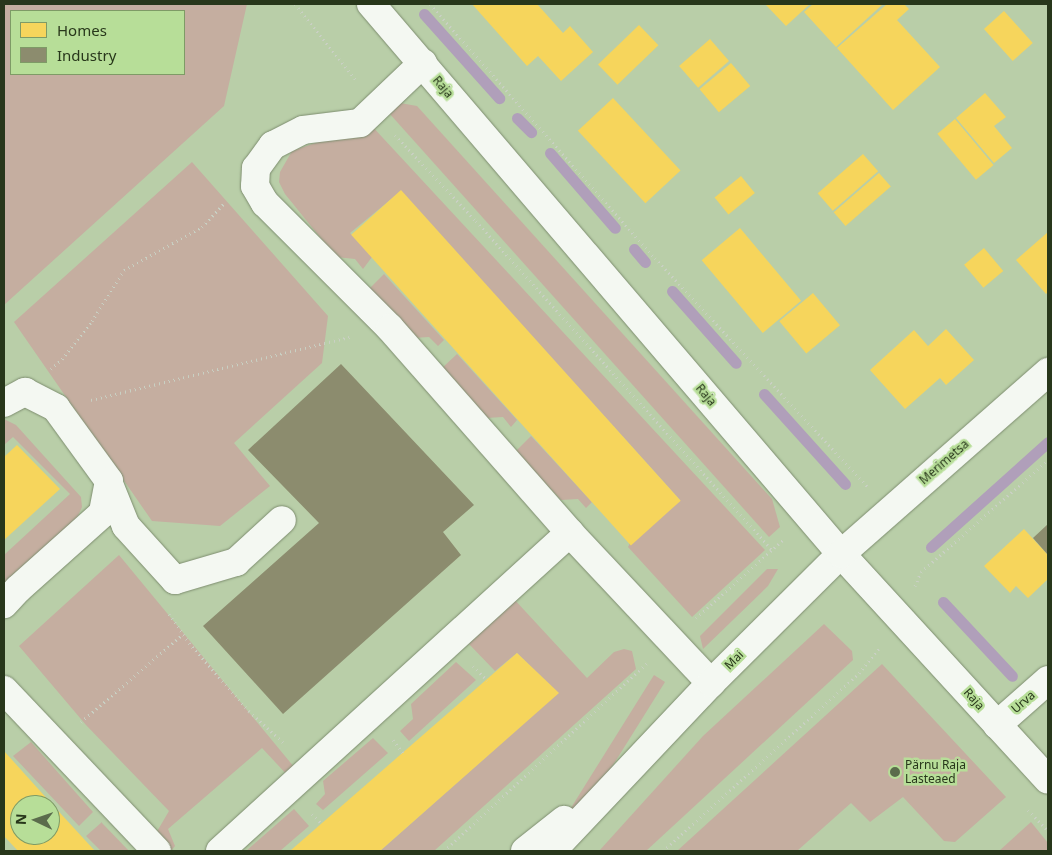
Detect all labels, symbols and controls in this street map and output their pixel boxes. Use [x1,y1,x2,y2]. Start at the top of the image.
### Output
legend [10,10,185,75]
text: Homes [57,20,107,40]
text: Industry [57,45,116,65]
street label: Raja [430,73,456,101]
street label: Raja [693,381,719,409]
street label: Merimetsa [916,437,972,487]
street label: Mai [722,648,746,672]
street label: Raja [961,685,987,713]
street label: Urva [1008,688,1038,716]
place label: Pärnu Raja Lasteaed [905,758,966,786]
marker: Pärnu Raja Lasteaed [889,766,901,778]
north arrow [10,795,60,845]
text: N [11,813,30,825]

